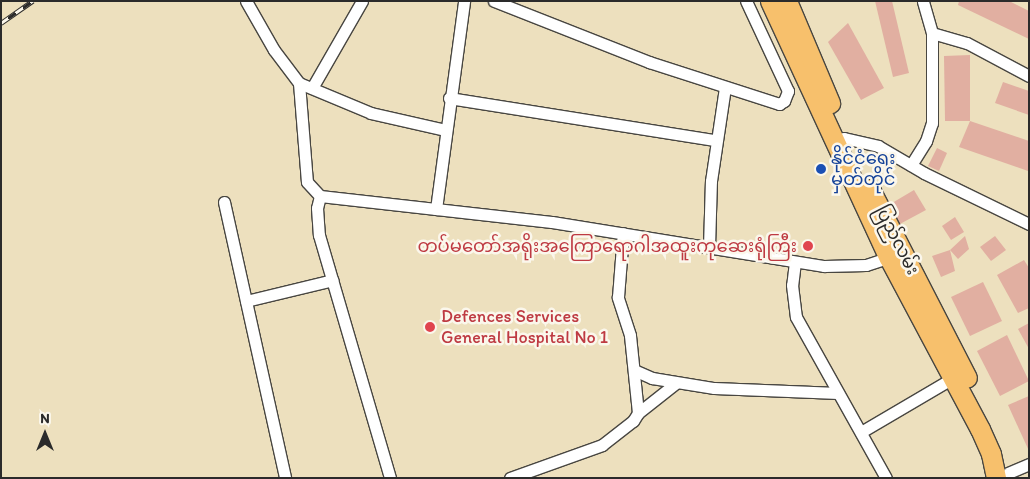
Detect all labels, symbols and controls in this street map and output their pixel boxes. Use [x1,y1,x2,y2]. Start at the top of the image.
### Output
place label: နိုင်ငံရေး မှတ်တိုင် [831,148,895,190]
marker: နိုင်ငံရေး မှတ်တိုင် [815,163,827,175]
street label: ပြည်လမ်း [870,202,924,278]
place label: တပ်မတော်အရိုးအကြောရောဂါအထူးကုဆေးရုံကြီး [417,235,797,257]
marker: တပ်မတော်အရိုးအကြောရောဂါအထူးကုဆေးရုံကြီး [801,239,815,253]
place label: Defences Services General Hospital No 1 [441,306,608,348]
marker: Defences Services General Hospital No 1 [423,320,437,334]
north arrow [20,409,70,459]
text: N [40,410,50,427]

